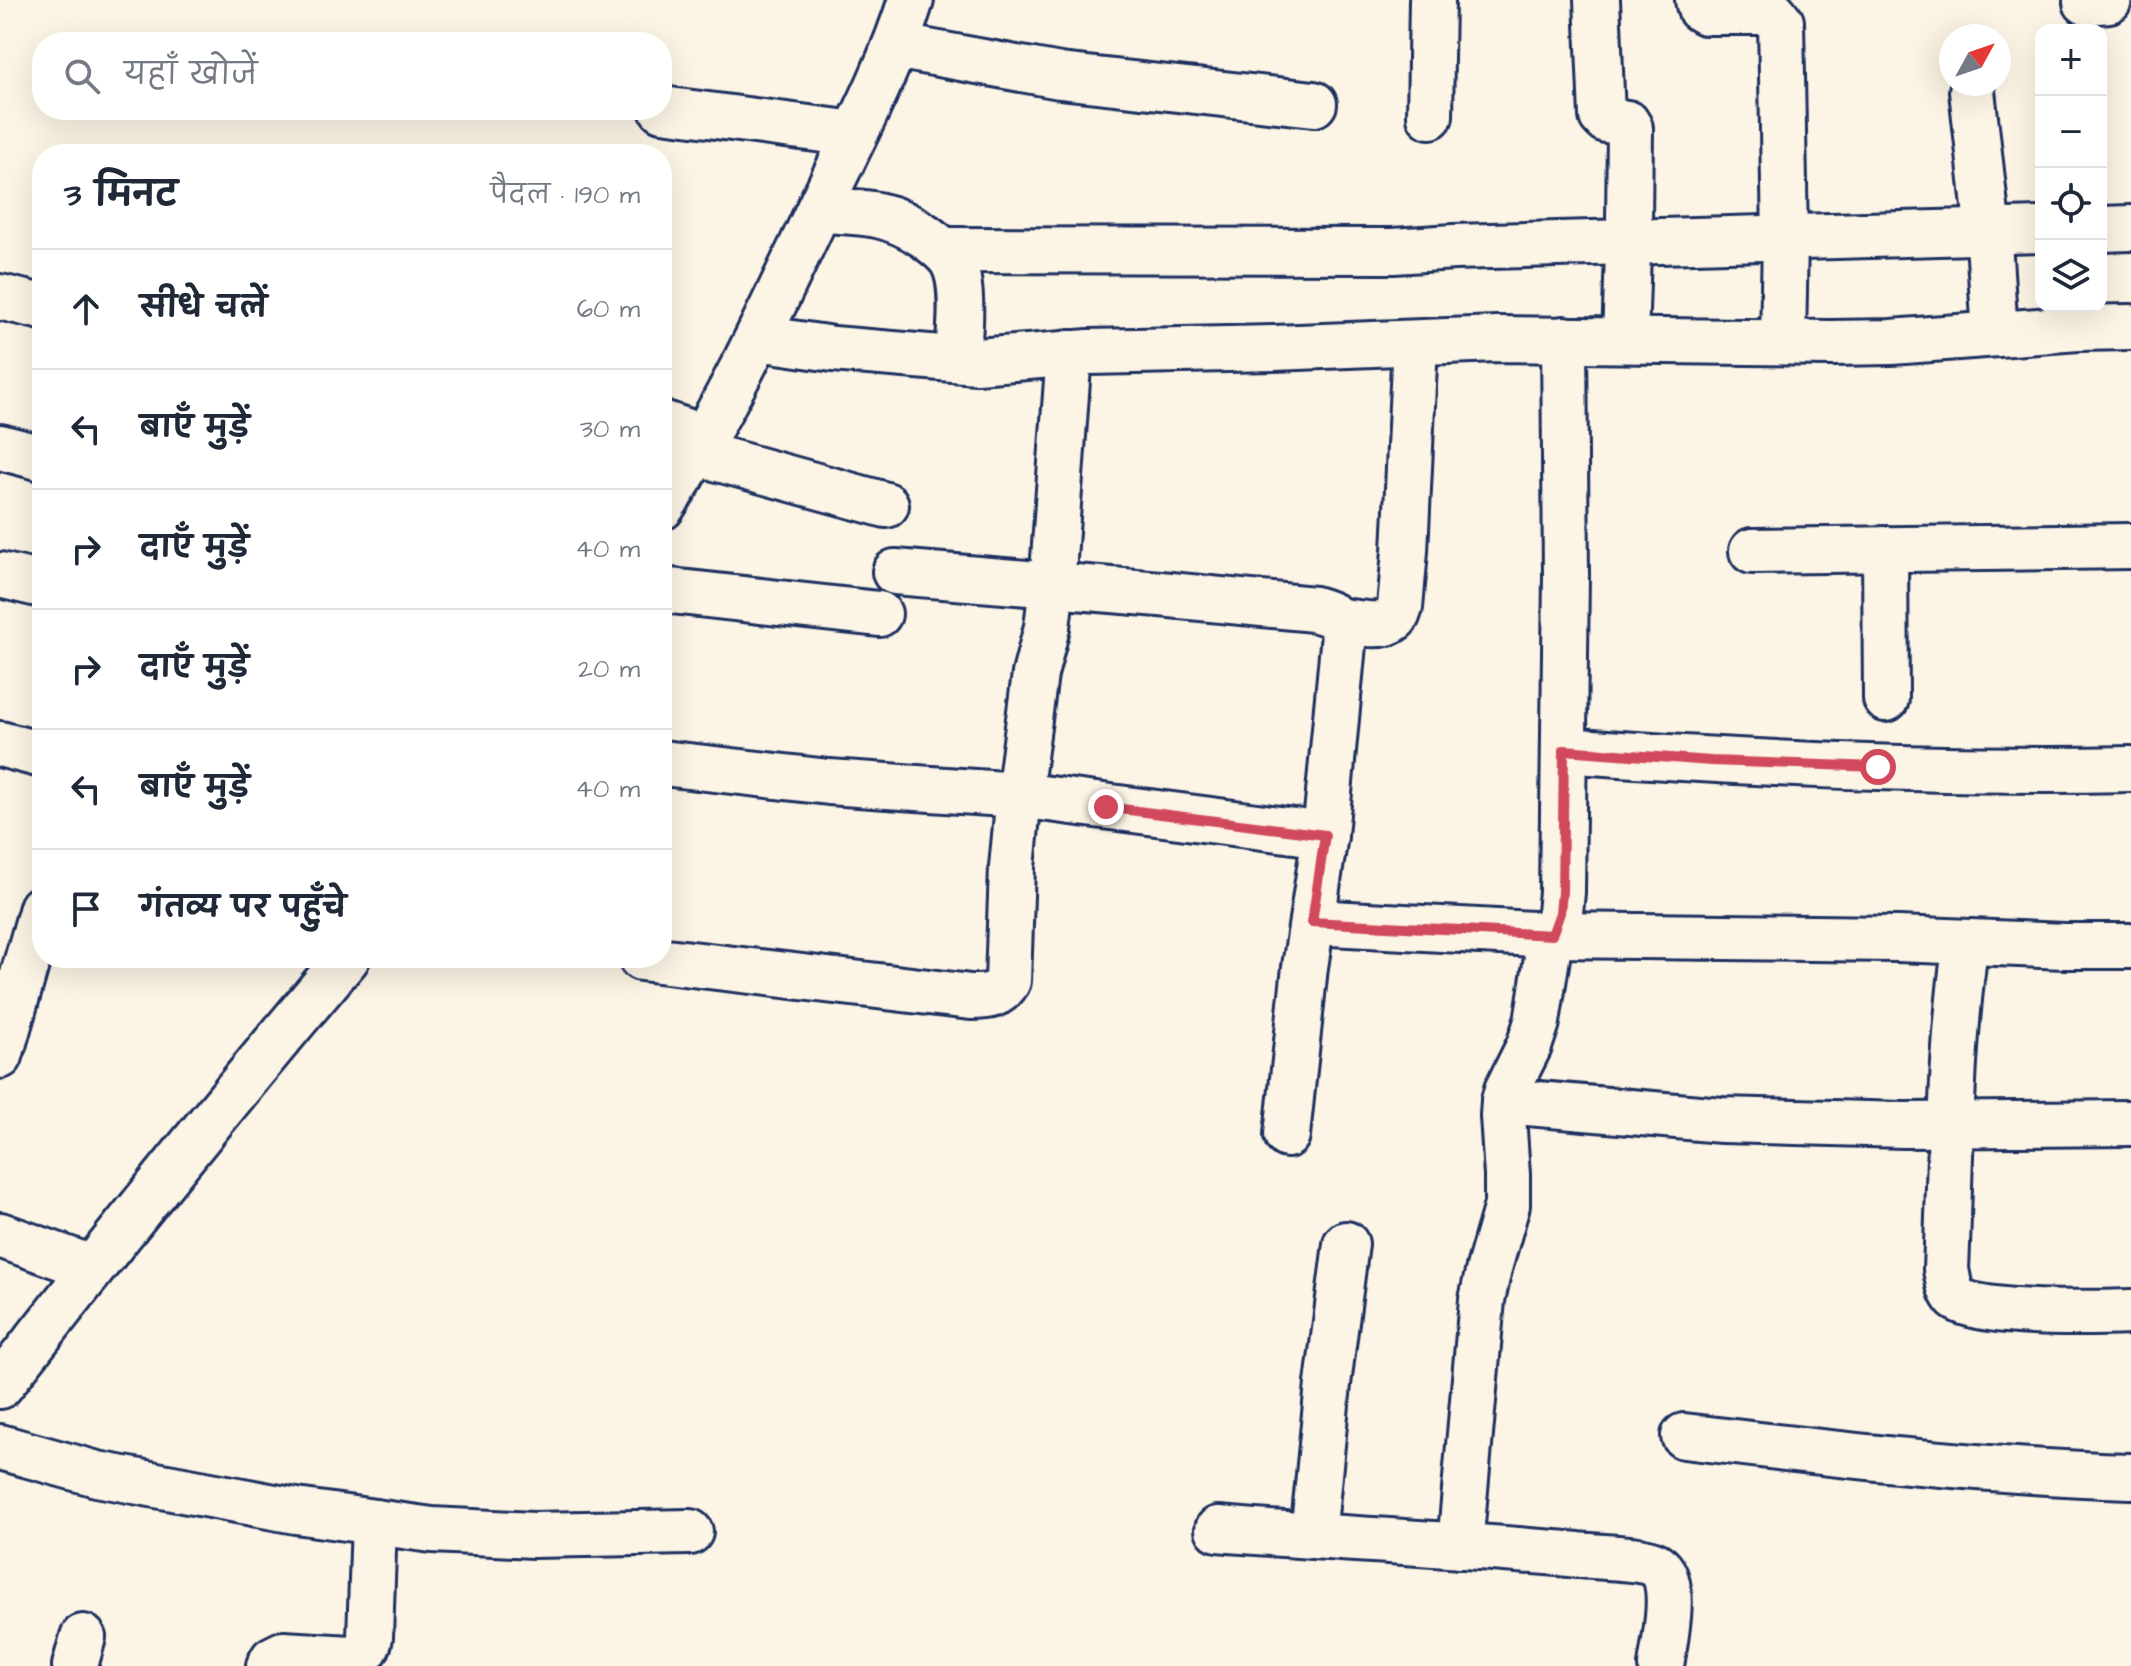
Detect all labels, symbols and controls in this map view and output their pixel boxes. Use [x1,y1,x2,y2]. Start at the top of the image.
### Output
north arrow [1939,24,2011,96]
map controls [2035,24,2107,312]
button: + [2035,24,2107,96]
search box [32,32,672,120]
icon: search [60,54,104,98]
text: यहाँ खोजें [124,54,257,96]
button: − [2035,96,2107,168]
button: locate [2035,168,2107,240]
text: 3 मिनट [64,171,177,219]
text: पैदल · 190 m [490,177,640,213]
button: layers [2035,240,2107,312]
icon: ahead [64,287,108,331]
text: सीधे चलें [140,287,267,329]
text: 60 m [577,291,640,327]
icon: left [64,407,108,451]
text: बाएँ मुड़ें [140,407,250,449]
text: 30 m [580,411,640,447]
icon: right [64,527,108,571]
text: दाएँ मुड़ें [140,527,249,569]
text: 40 m [575,531,640,567]
icon: right [64,647,108,691]
text: दाएँ मुड़ें [140,647,249,689]
text: 20 m [578,651,640,687]
route start [1860,749,1896,785]
icon: left [64,767,108,811]
text: बाएँ मुड़ें [140,767,250,809]
text: 40 m [575,771,640,807]
route end [1088,789,1124,825]
icon: arrive [64,887,108,931]
text: गंतव्य पर पहुँचे [140,887,346,929]

